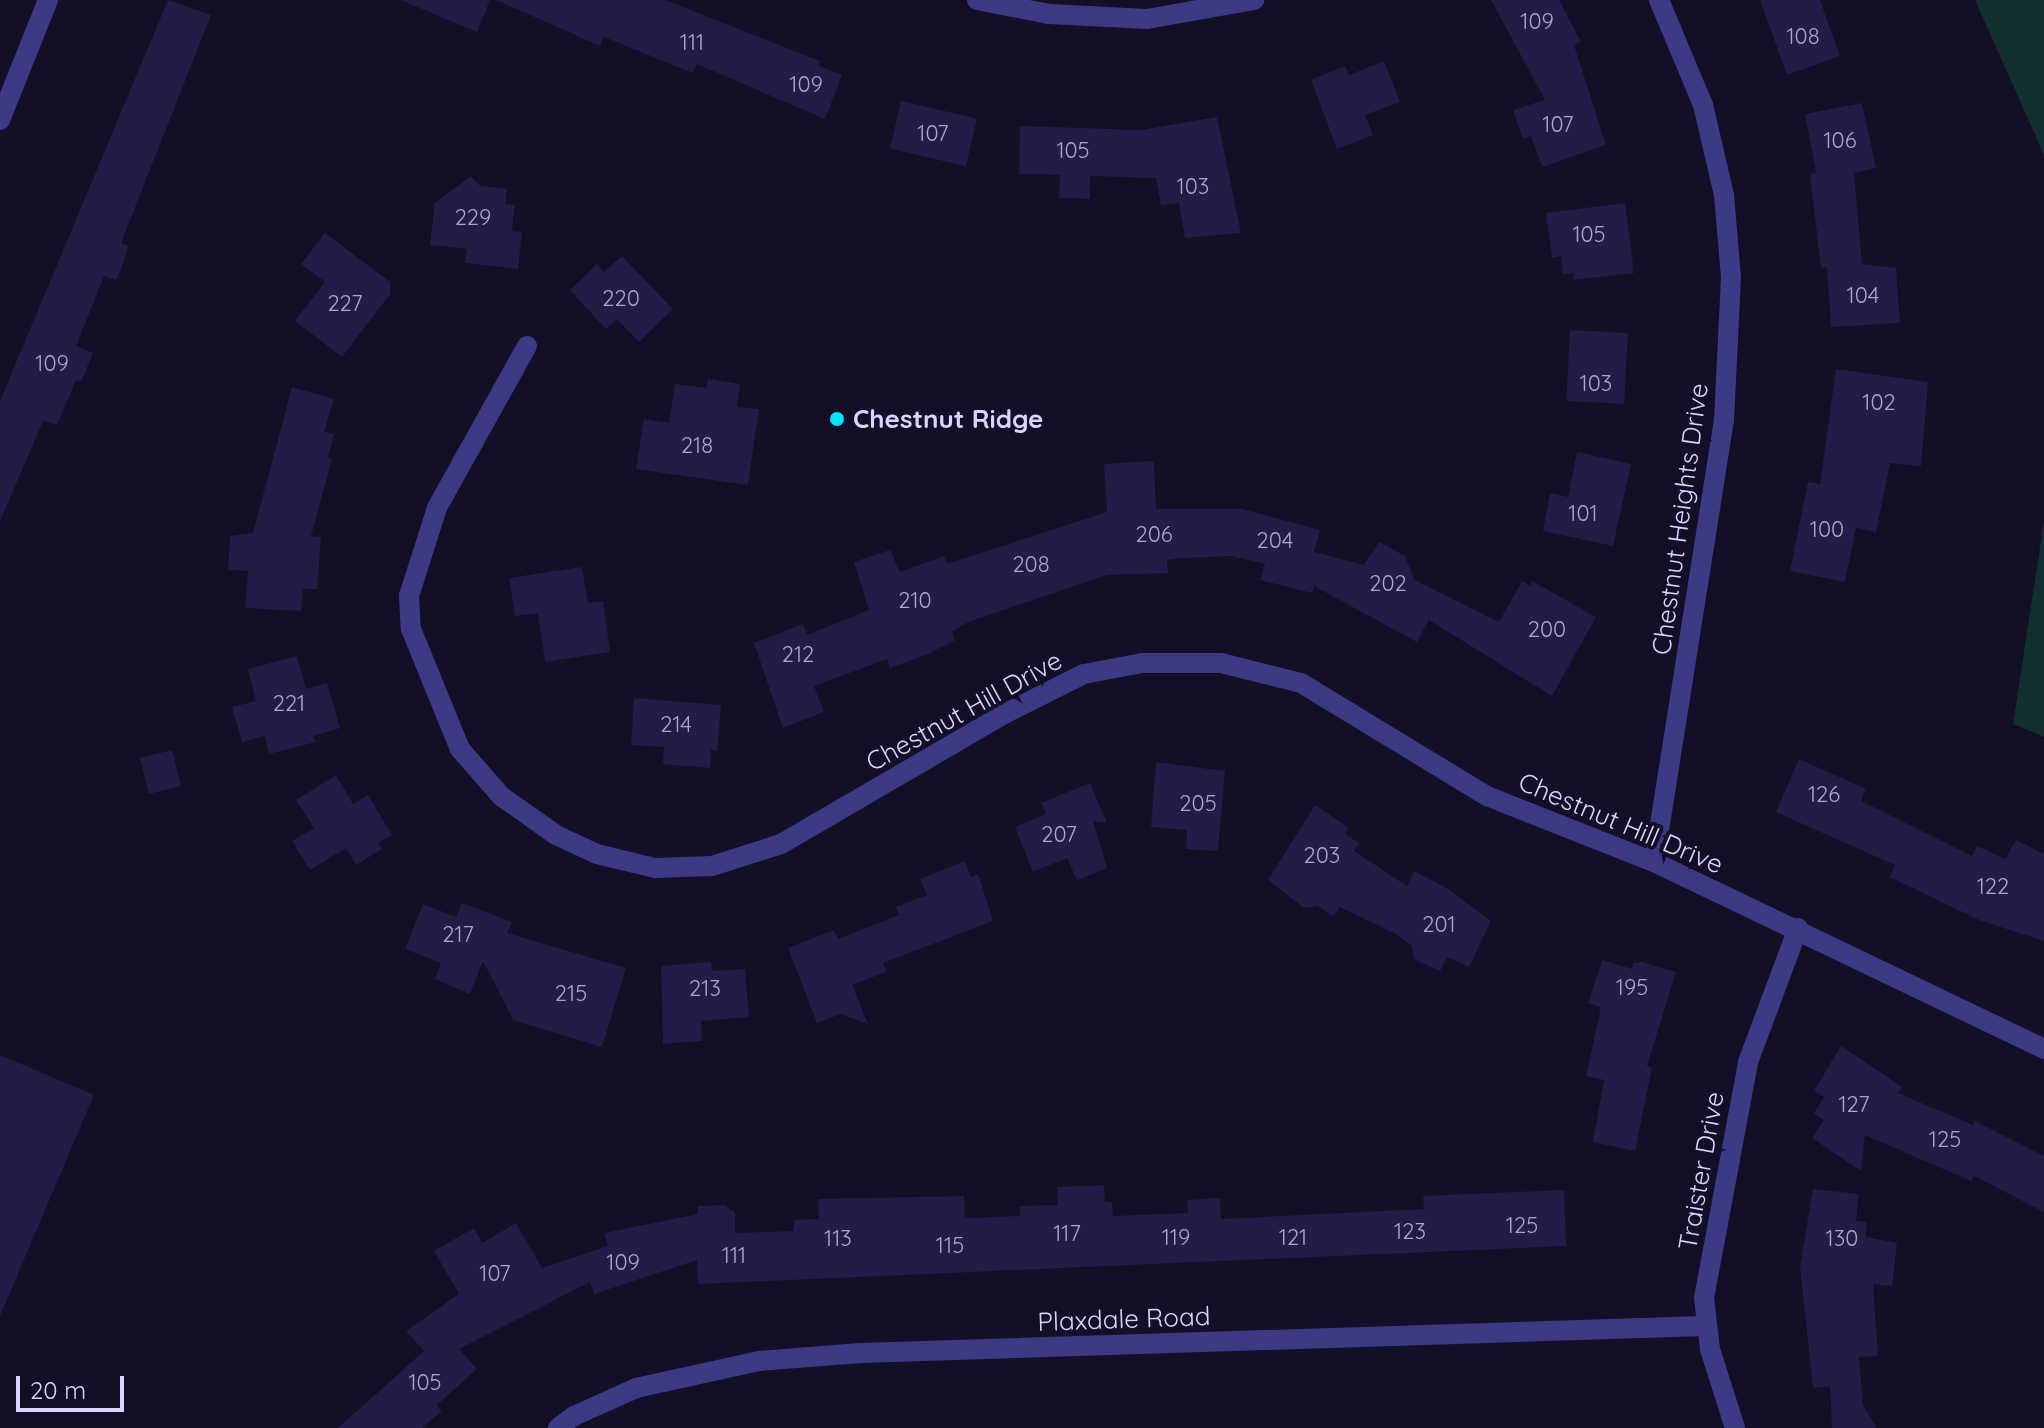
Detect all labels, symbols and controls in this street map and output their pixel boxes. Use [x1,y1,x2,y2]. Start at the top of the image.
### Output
house number: 109 [1520,9,1554,35]
house number: 108 [1786,24,1820,50]
house number: 111 [680,30,704,56]
house number: 109 [789,72,823,98]
house number: 107 [1542,112,1574,138]
house number: 107 [917,121,949,147]
house number: 106 [1823,128,1857,154]
house number: 105 [1056,138,1090,164]
house number: 103 [1177,174,1209,200]
house number: 229 [455,205,491,231]
house number: 105 [1572,222,1606,248]
house number: 104 [1847,283,1879,309]
house number: 220 [602,286,640,312]
house number: 227 [327,291,363,317]
house number: 109 [35,351,69,377]
house number: 103 [1580,371,1612,397]
street label: Chestnut Heights Drive [1645,381,1715,657]
house number: 102 [1862,390,1896,416]
place label: Chestnut Ridge [853,403,1043,435]
marker: Chestnut Ridge [828,410,846,428]
house number: 218 [681,433,713,459]
house number: 101 [1568,501,1598,527]
house number: 100 [1810,517,1844,543]
house number: 206 [1135,522,1173,548]
house number: 204 [1257,528,1293,554]
house number: 208 [1012,552,1050,578]
house number: 202 [1369,571,1407,597]
house number: 210 [898,588,932,614]
house number: 200 [1528,617,1566,643]
house number: 212 [782,642,814,668]
street label: Chestnut Hill Drive [861,644,1067,778]
house number: 221 [273,691,305,717]
house number: 214 [660,712,692,738]
street label: Chestnut Hill Drive [1514,766,1728,880]
house number: 126 [1808,782,1840,808]
house number: 205 [1179,791,1217,817]
house number: 207 [1041,822,1077,848]
house number: 203 [1304,843,1340,869]
house number: 122 [1977,874,2009,900]
house number: 201 [1422,912,1456,938]
house number: 217 [442,922,474,948]
house number: 195 [1616,975,1648,1001]
house number: 213 [689,976,721,1002]
house number: 215 [555,981,587,1007]
street label: Traister Drive [1672,1089,1730,1253]
house number: 127 [1838,1092,1870,1118]
house number: 125 [1929,1127,1961,1153]
house number: 125 [1506,1213,1538,1239]
house number: 123 [1394,1219,1426,1245]
house number: 117 [1053,1221,1081,1247]
house number: 119 [1162,1225,1190,1251]
house number: 121 [1279,1225,1307,1251]
house number: 113 [824,1226,852,1252]
house number: 130 [1826,1226,1858,1252]
house number: 115 [936,1233,964,1259]
house number: 111 [722,1243,746,1269]
house number: 109 [606,1250,640,1276]
house number: 107 [479,1261,511,1287]
street label: Plaxdale Road [1037,1300,1211,1338]
scale bar [20,1360,128,1410]
house number: 105 [408,1370,442,1396]
text: 20 m [30,1375,86,1405]

